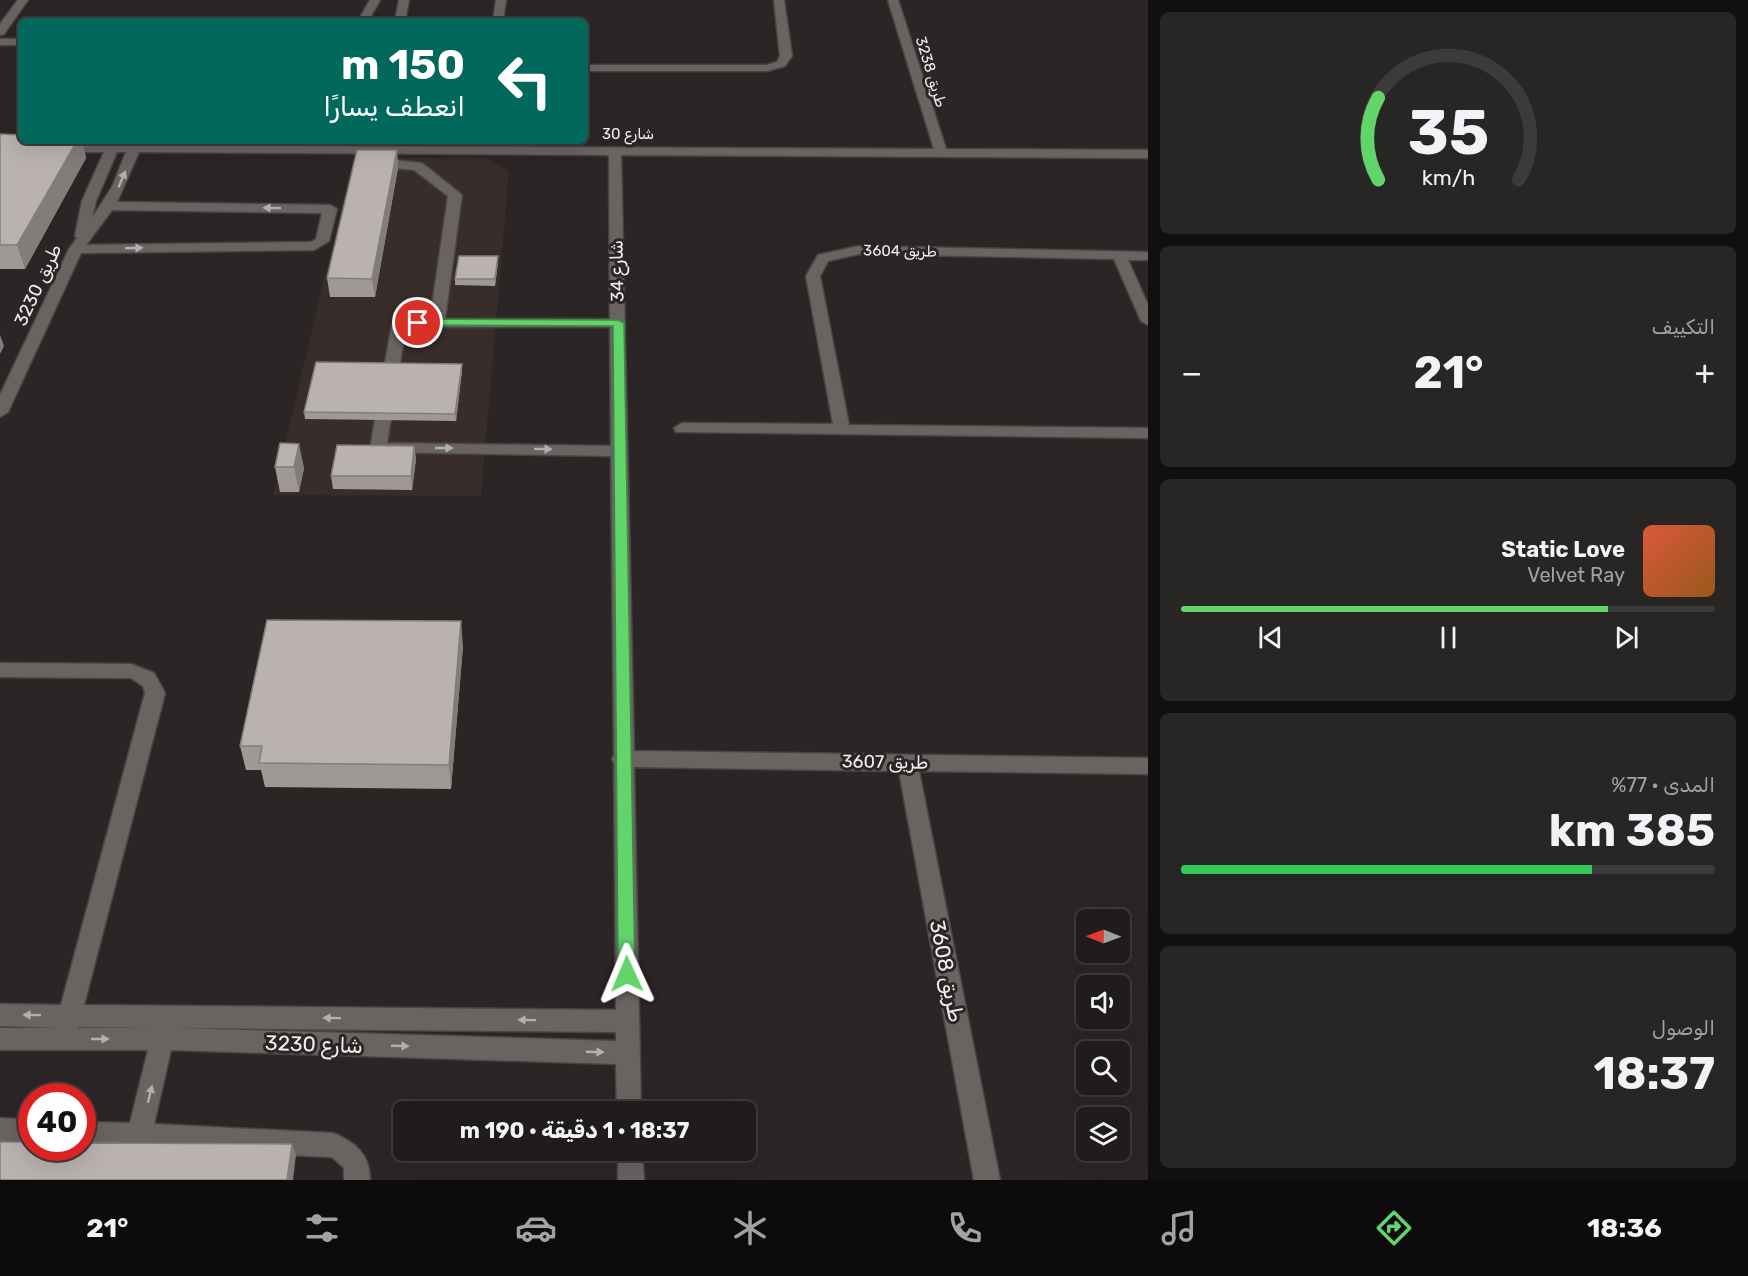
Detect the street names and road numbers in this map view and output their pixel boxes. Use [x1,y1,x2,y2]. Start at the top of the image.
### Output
street label: طريق 3238 [912,34,950,110]
street label: شارع 30 [602,125,654,145]
street label: شارع 34 [605,240,630,302]
street label: طريق 3230 [10,241,66,329]
street label: طريق 3604 [863,241,937,261]
street label: طريق 3607 [842,750,928,774]
street label: طريق 3608 [925,918,969,1024]
street label: شارع 3230 [265,1030,363,1060]

